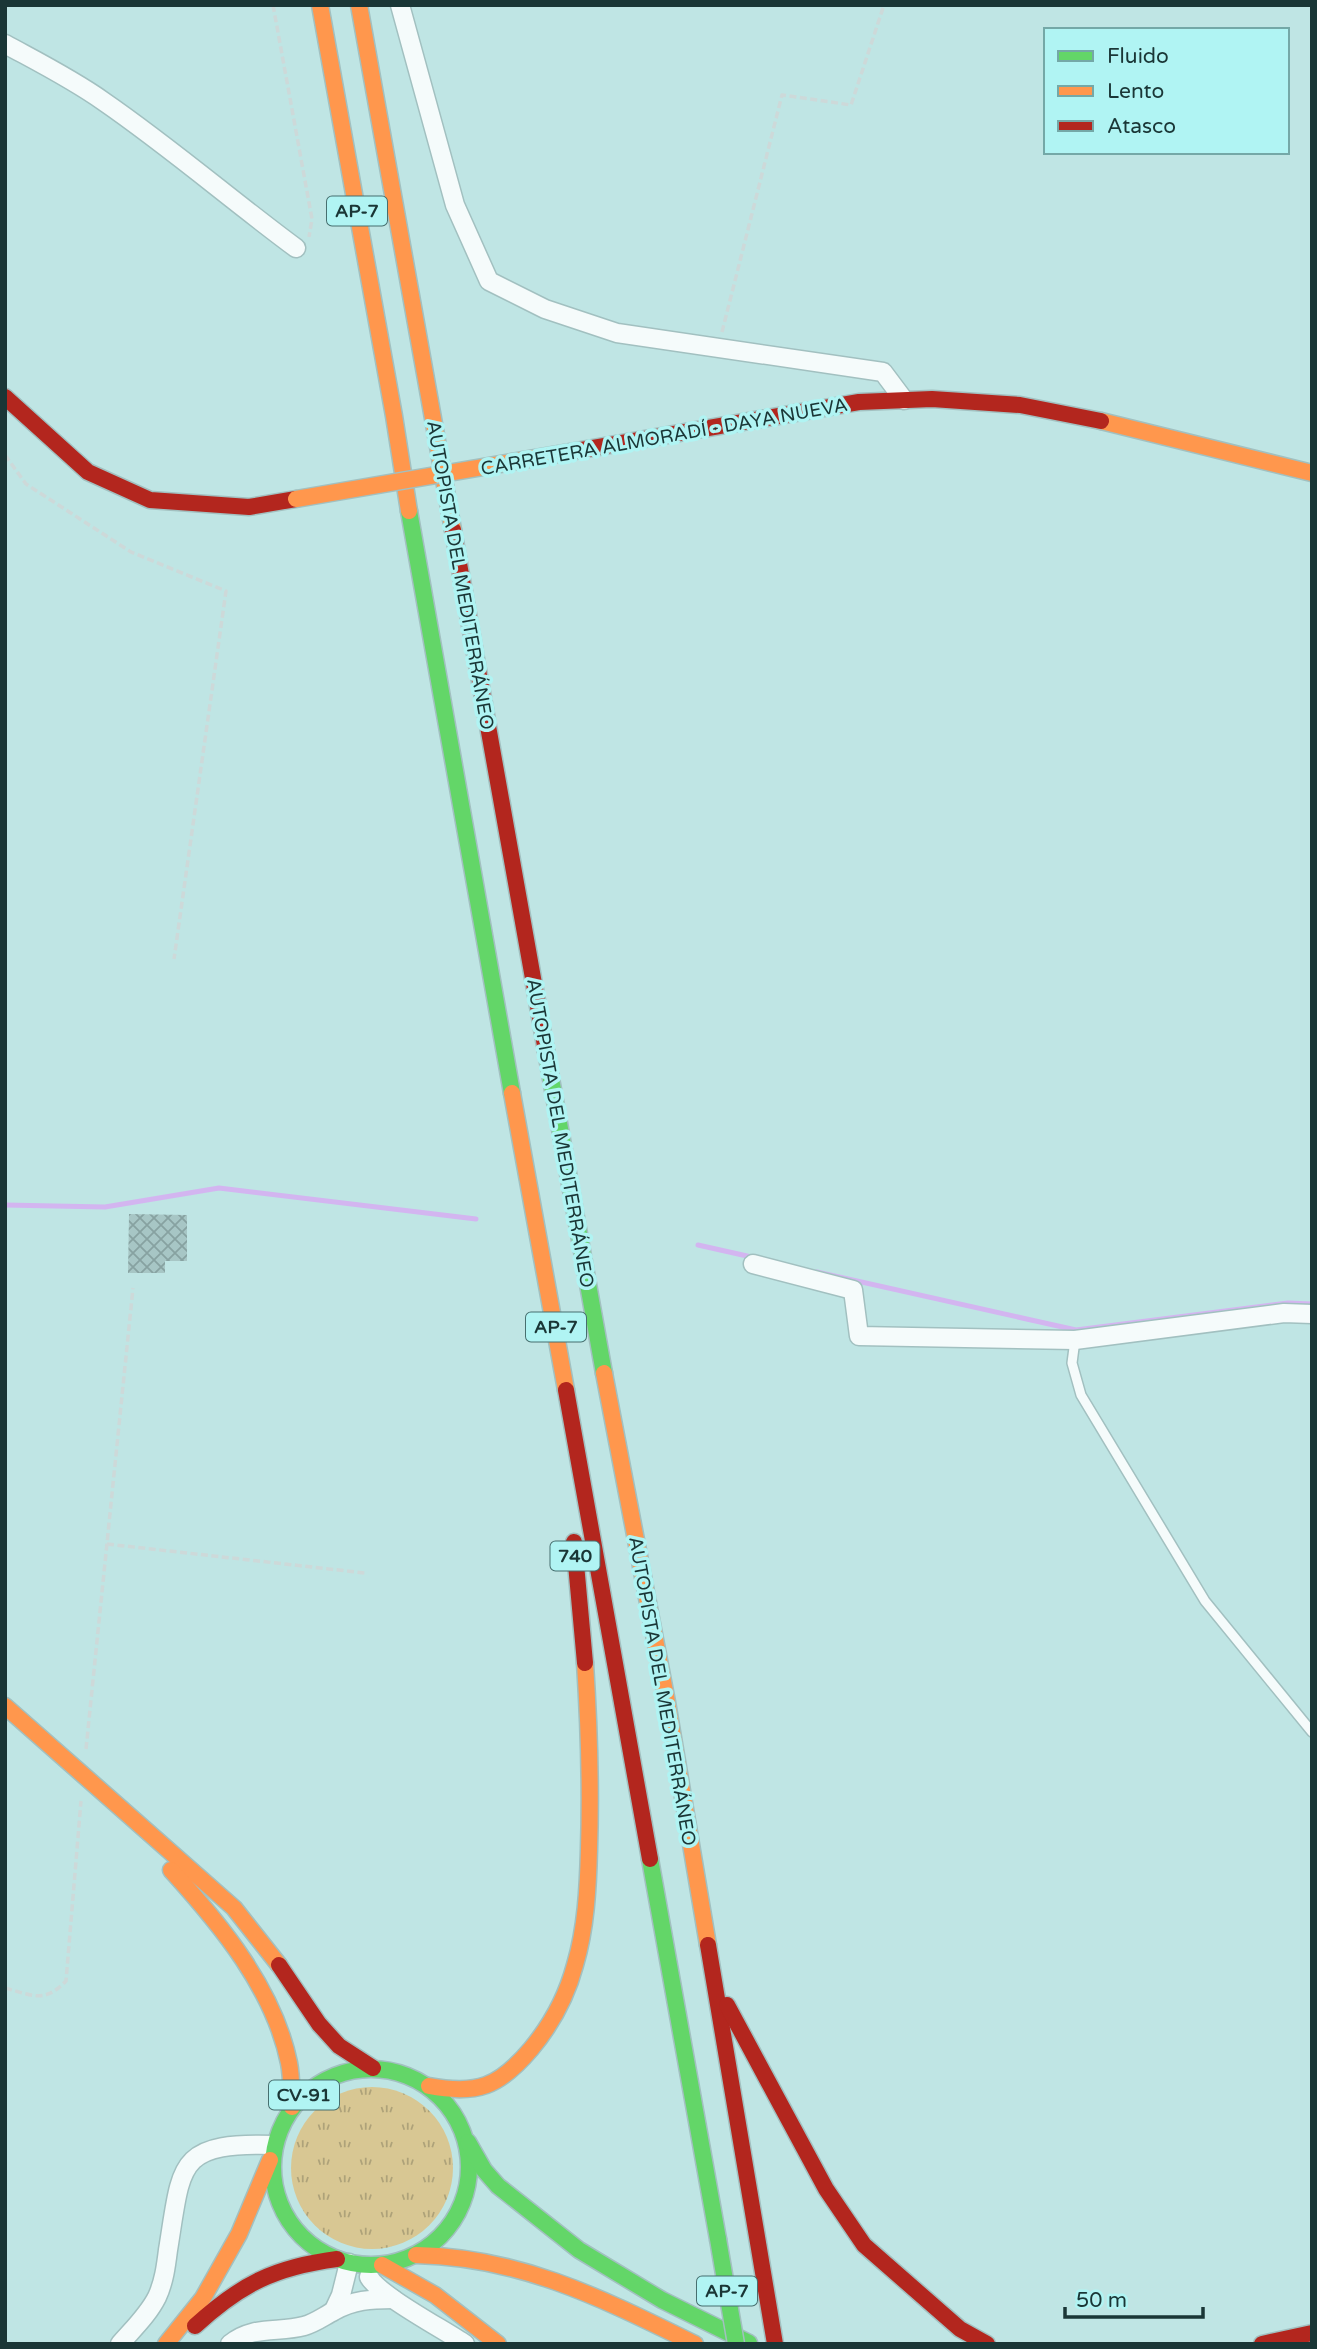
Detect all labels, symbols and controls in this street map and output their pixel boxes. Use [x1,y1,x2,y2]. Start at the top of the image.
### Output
legend [1044,28,1289,154]
text: Fluido [1107,44,1169,69]
text: Lento [1107,79,1164,104]
text: Atasco [1107,114,1176,139]
road number: AP-7 [327,196,387,226]
street label: CARRETERA ALMORADÍ - DAYA NUEVA [479,393,849,480]
street label: AUTOPISTA DEL MEDITERRÁNEO [422,419,499,731]
street label: AUTOPISTA DEL MEDITERRÁNEO [522,977,599,1289]
road number: AP-7 [526,1312,586,1342]
street label: AUTOPISTA DEL MEDITERRÁNEO [624,1535,701,1847]
road number: 740 [550,1541,600,1570]
road number: CV-91 [269,2080,339,2110]
road number: AP-7 [697,2276,757,2306]
scale bar [1065,2276,1203,2320]
text: 50 m [1076,2288,1127,2313]

